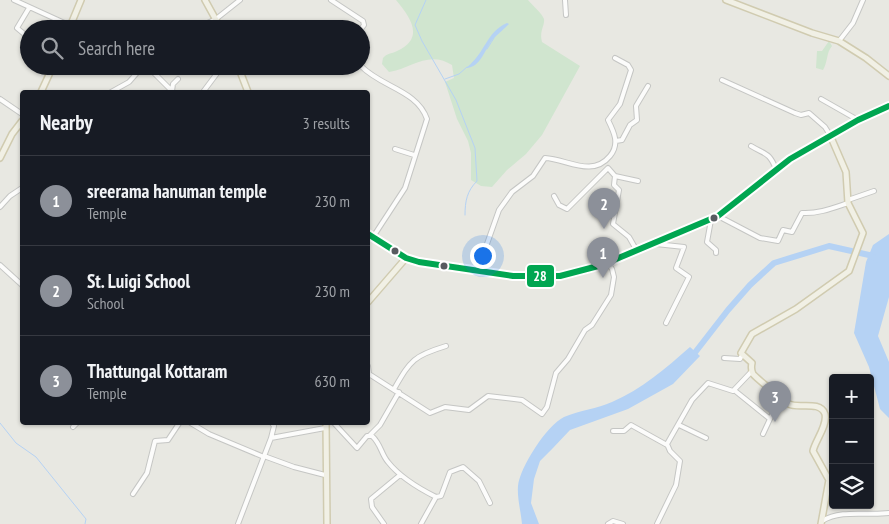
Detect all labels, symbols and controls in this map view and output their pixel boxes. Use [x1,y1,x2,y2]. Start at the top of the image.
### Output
search box [20,20,370,75]
icon: search [38,34,66,62]
text: Search here [78,36,155,60]
text: Nearby [40,109,93,136]
text: 3 results [303,113,350,133]
text: sreerama hanuman temple [87,179,267,203]
pin: 2 [588,188,620,229]
text: 1 [52,191,60,211]
text: 230 m [315,191,350,211]
text: Temple [87,203,127,223]
unlabelled marker [709,213,719,223]
pin: 1 [587,237,619,278]
your location [470,243,496,269]
unlabelled marker [390,246,400,256]
unlabelled marker [439,261,449,271]
line badge: 28 [526,264,555,288]
text: 28 [533,267,547,285]
text: St. Luigi School [87,269,190,293]
text: 2 [52,281,60,301]
text: 230 m [315,281,350,301]
text: School [87,293,124,313]
text: Thattungal Kottaram [87,359,227,383]
text: 3 [52,371,60,391]
text: 630 m [315,371,350,391]
map controls [829,374,874,509]
button: + [829,374,874,419]
pin: 3 [759,381,791,422]
text: Temple [87,383,127,403]
button: − [829,419,874,464]
button: layers [829,464,874,509]

